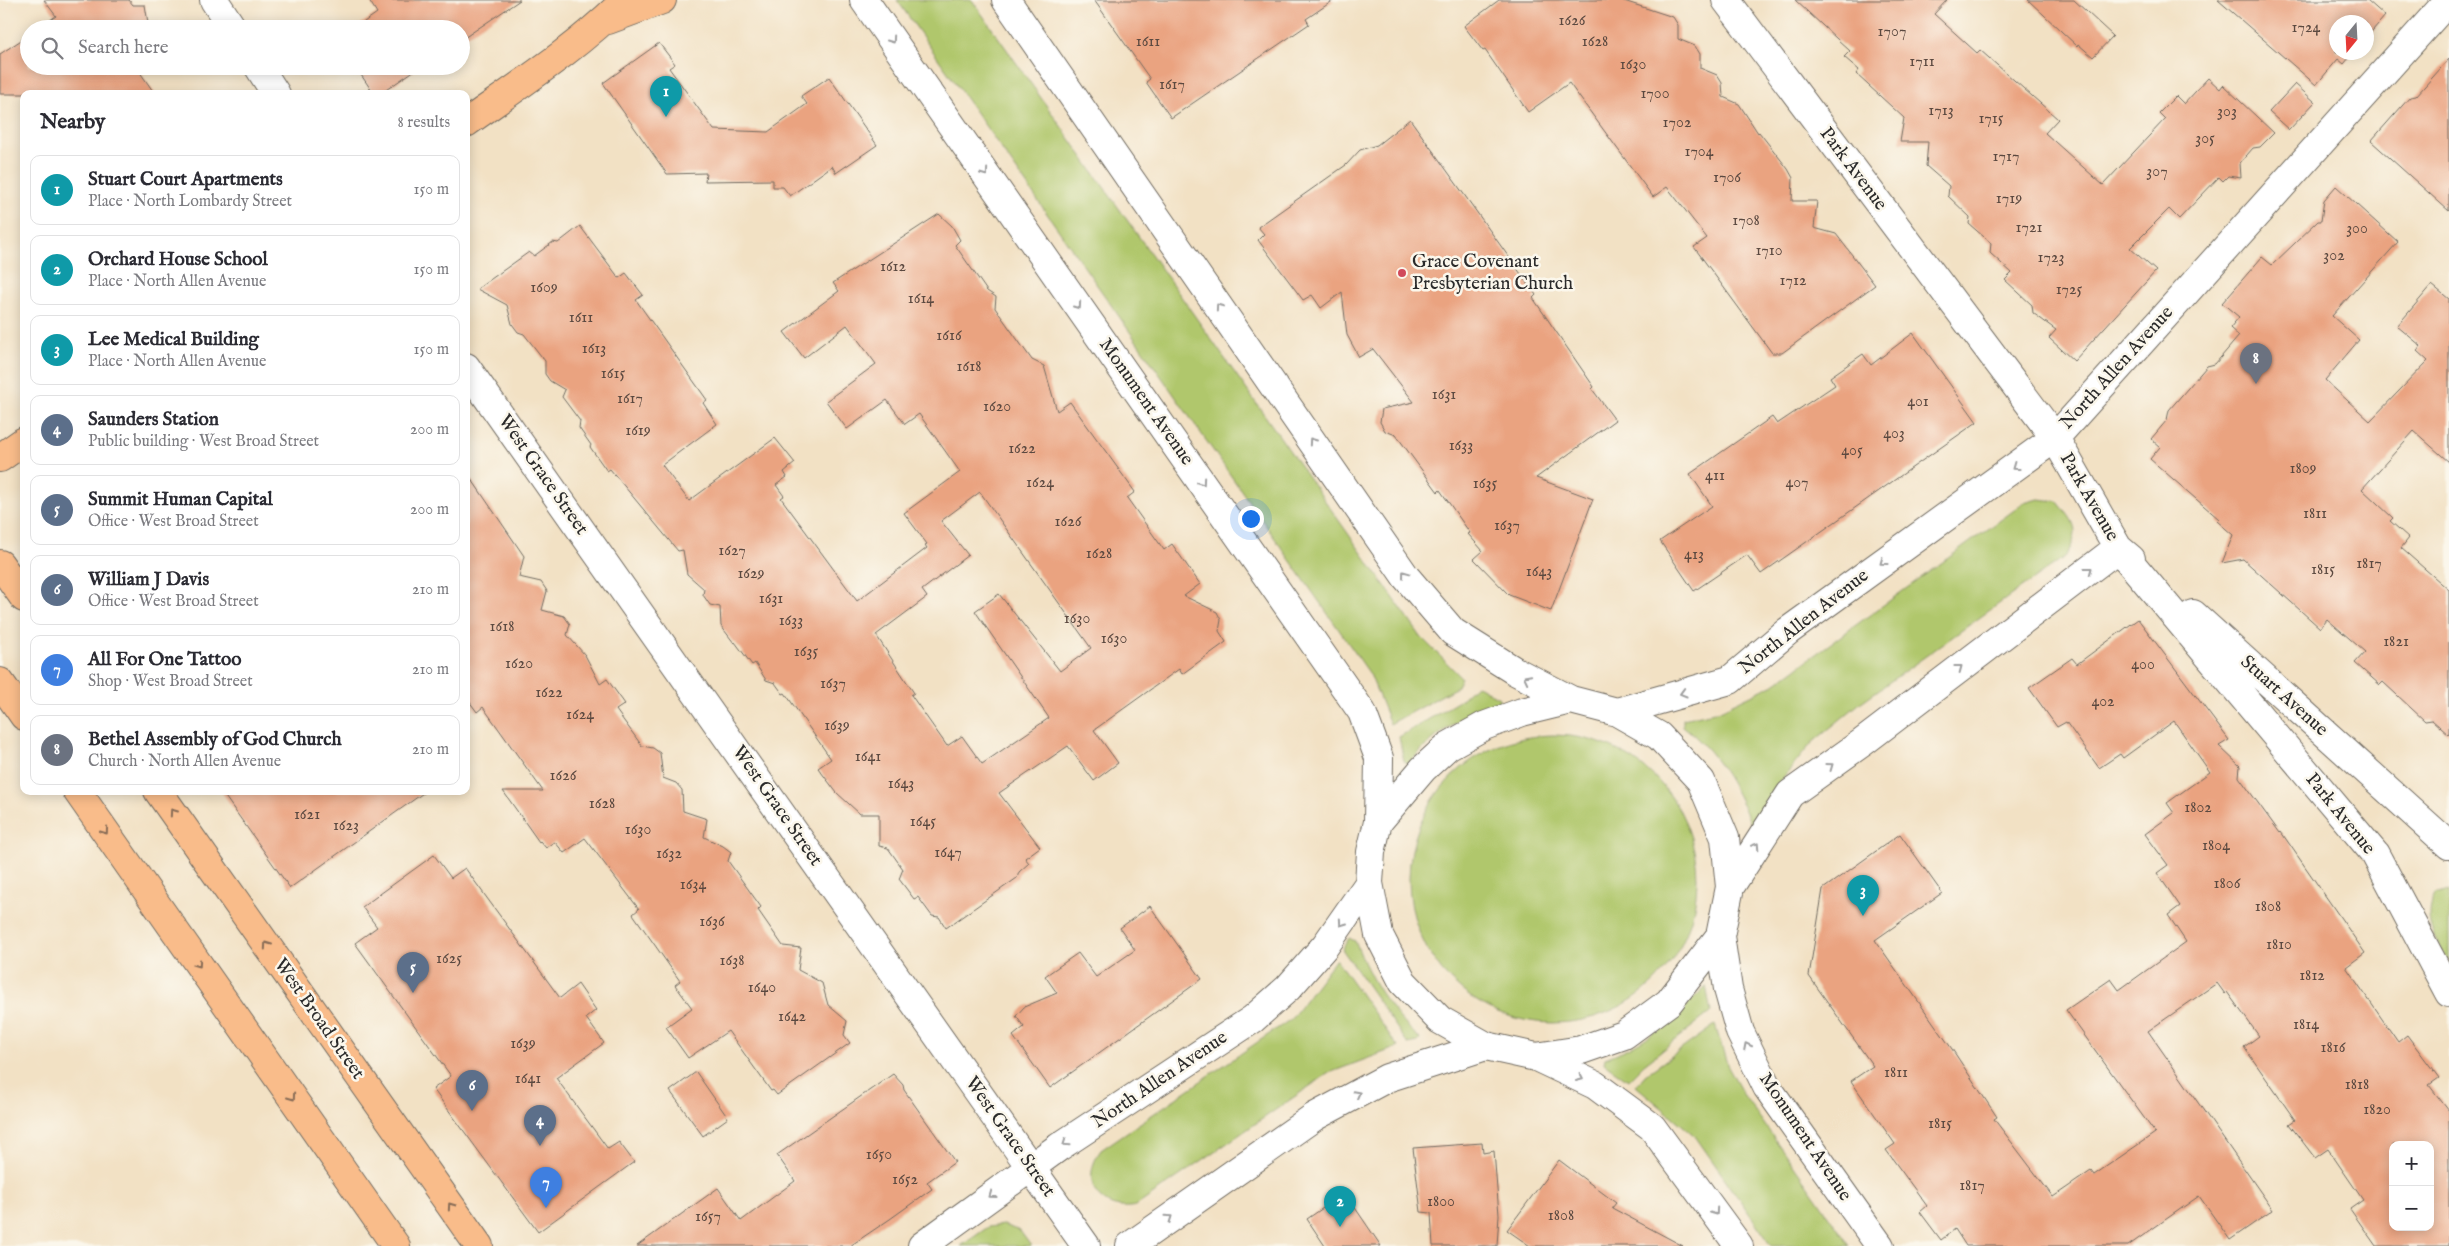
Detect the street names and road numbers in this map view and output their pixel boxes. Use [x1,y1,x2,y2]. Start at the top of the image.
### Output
street label: Park Avenue [1814,123,1892,216]
street label: North Allen Avenue [2055,301,2179,435]
street label: Monument Avenue [1093,334,1199,470]
street label: West Grace Street [493,410,594,540]
street label: Park Avenue [2054,448,2124,546]
street label: North Allen Avenue [1734,564,1874,680]
street label: Stuart Avenue [2235,650,2333,742]
street label: West Grace Street [727,741,828,871]
street label: Park Avenue [2300,768,2380,860]
street label: West Broad Street [268,954,370,1085]
street label: North Allen Avenue [1088,1026,1232,1134]
street label: Monument Avenue [1753,1068,1857,1206]
street label: West Grace Street [960,1072,1061,1202]

